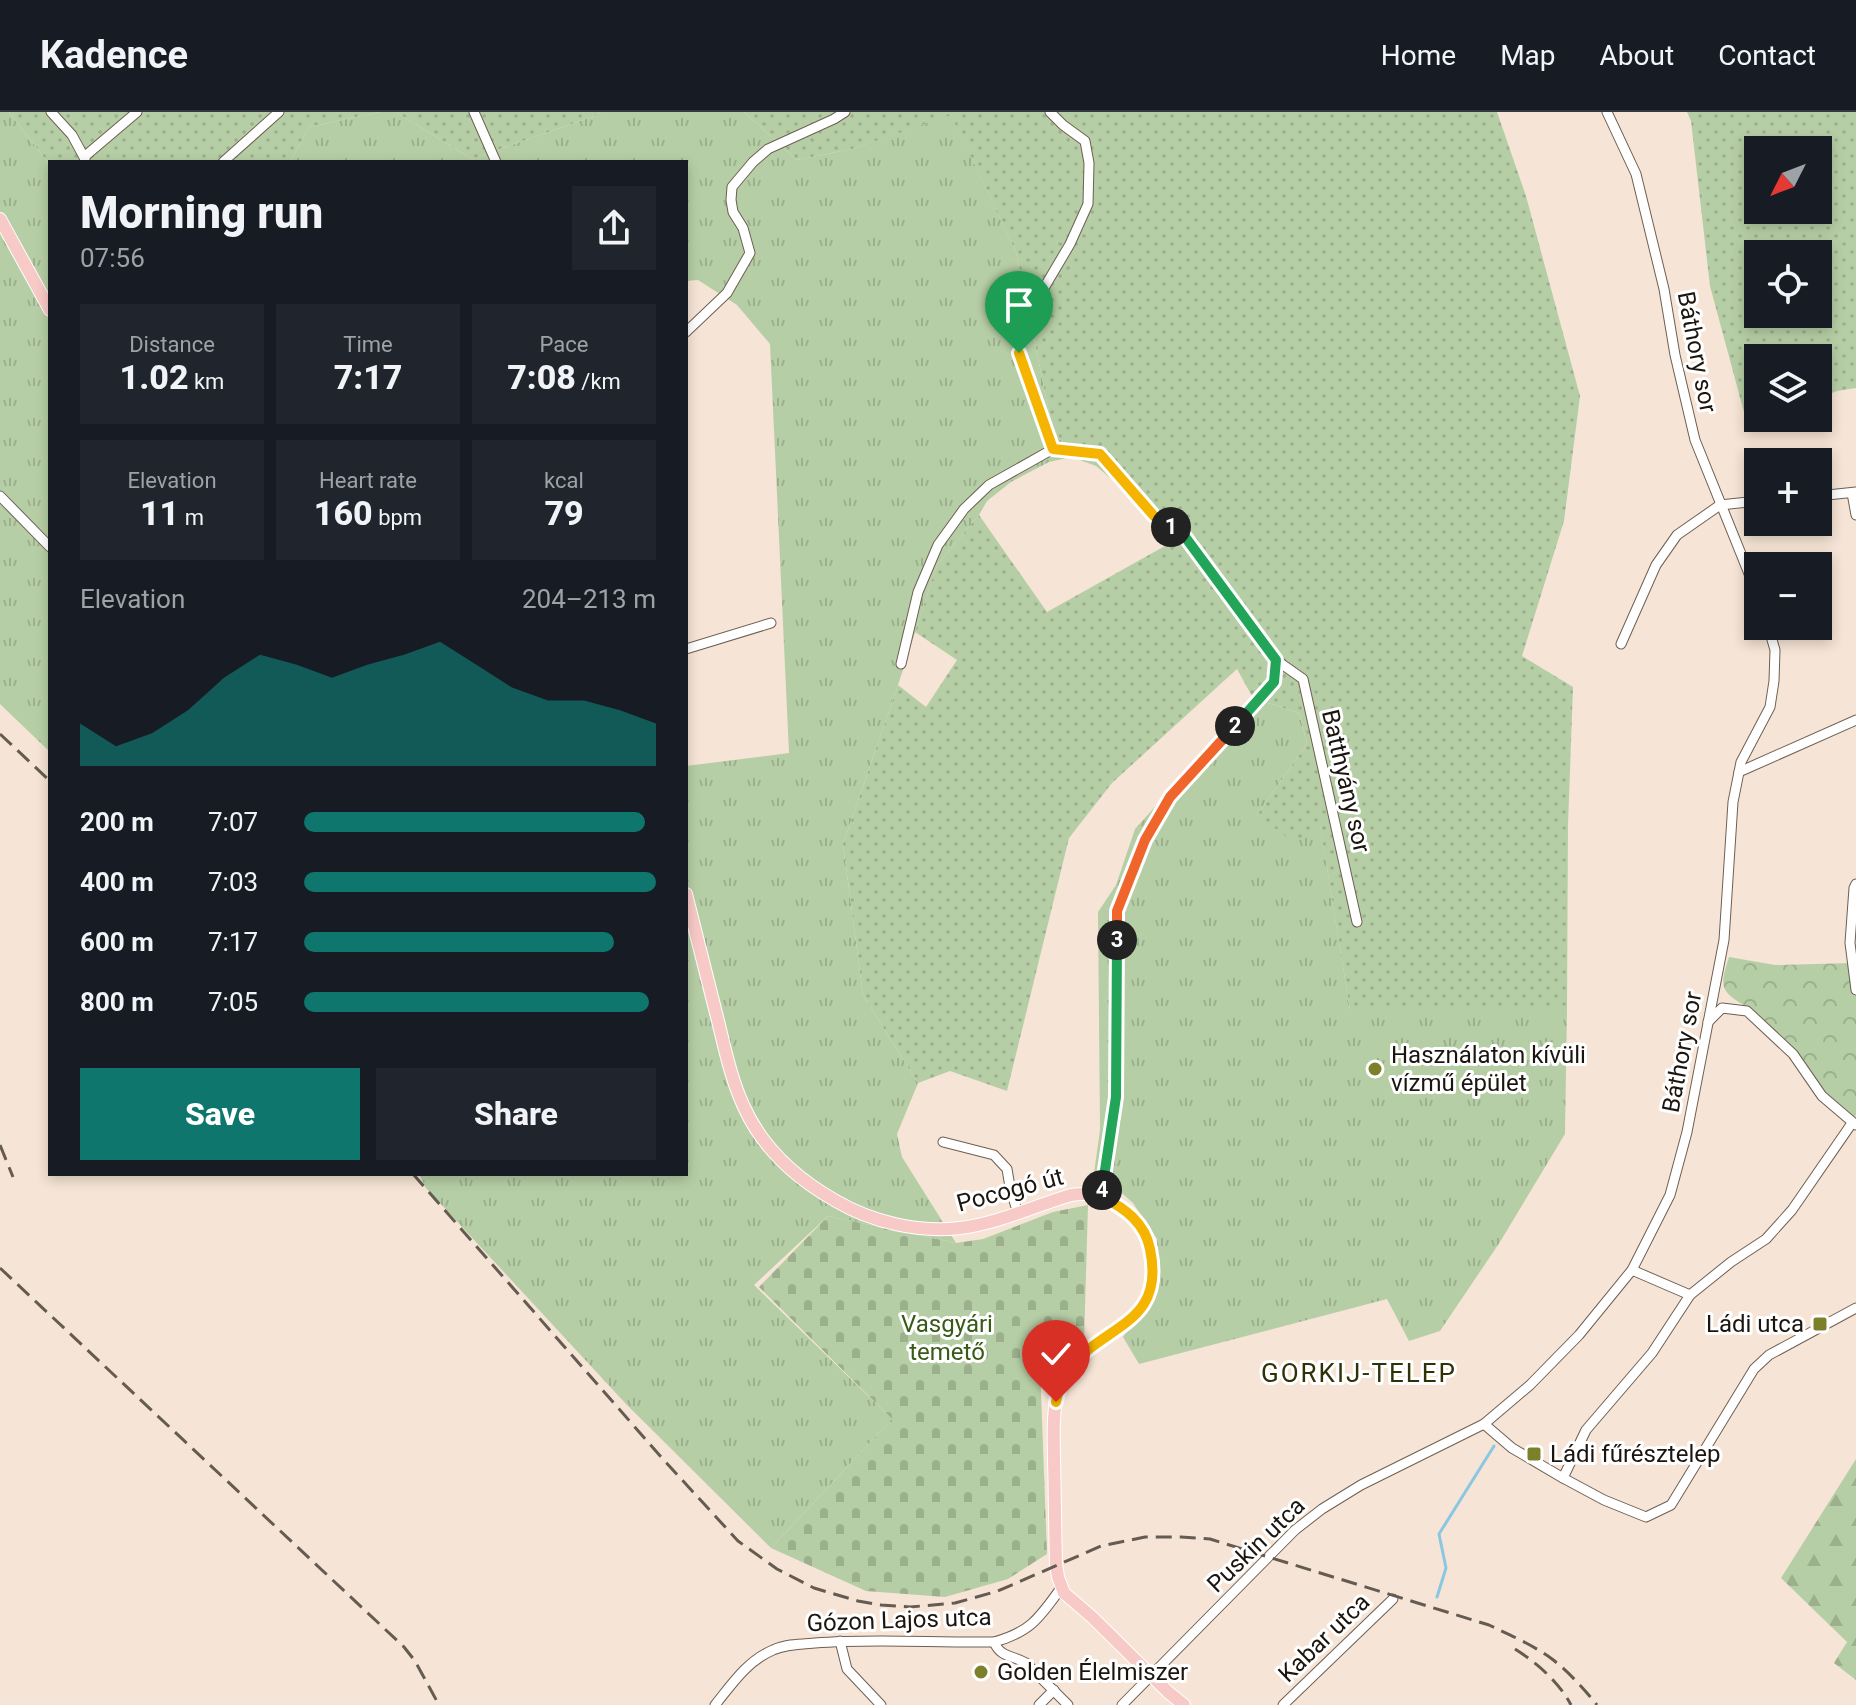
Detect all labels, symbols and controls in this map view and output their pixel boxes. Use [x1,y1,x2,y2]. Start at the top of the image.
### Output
text: Kadence [40,33,188,77]
text: Home [1381,39,1456,72]
text: Map [1500,39,1556,72]
text: About [1600,39,1674,72]
text: Contact [1718,39,1816,72]
north arrow [1744,136,1832,224]
map controls [1744,136,1832,640]
button: share [572,186,656,270]
text: Morning run [80,187,323,239]
button: locate [1744,240,1832,328]
text: 07:56 [80,243,145,273]
pin [985,271,1053,353]
icon: arrive [997,283,1041,327]
street label: Báthory sor [1672,289,1722,415]
text: Distance [129,332,215,357]
text: Time [343,332,393,357]
text: Pace [540,332,588,357]
button: layers [1744,344,1832,432]
text: 1.02 [120,357,189,397]
text: 7:17 [334,357,402,397]
text: 7:08 [507,357,576,397]
text: km [189,369,224,394]
text: /km [576,369,621,394]
button: + [1744,448,1832,536]
text: Elevation [127,468,217,493]
text: Heart rate [319,468,417,493]
text: kcal [544,468,584,493]
text: 11 [140,493,179,533]
text: 160 [314,493,373,533]
text: 79 [544,493,584,533]
text: m [179,505,204,530]
text: bpm [373,505,422,530]
pin: 1 [1151,507,1191,547]
text: 1 [1165,514,1177,539]
button: − [1744,552,1832,640]
text: Elevation [80,584,185,614]
text: 204–213 m [522,584,656,614]
pin: 2 [1215,706,1255,746]
street label: Batthyány sor [1316,707,1376,855]
text: 2 [1229,713,1241,738]
text: 200 m [80,807,154,837]
text: 7:07 [208,807,258,837]
text: 400 m [80,867,154,897]
text: 7:03 [208,867,258,897]
pin: 3 [1097,920,1137,960]
text: 600 m [80,927,154,957]
text: 7:17 [208,927,258,957]
text: 3 [1111,927,1123,952]
text: 800 m [80,987,154,1017]
text: 7:05 [208,987,258,1017]
street label: Báthory sor [1657,989,1707,1115]
place label: Használaton kívüli vízmű épület [1391,1041,1586,1097]
marker: Használaton kívüli vízmű épület [1366,1060,1384,1078]
button: Save [80,1068,360,1160]
button: Share [376,1068,656,1160]
street label: Pocogó út [954,1162,1066,1218]
pin: 4 [1082,1170,1122,1210]
text: 4 [1096,1177,1108,1202]
park label: Vasgyári temető [901,1310,993,1366]
place label: Ládi utca [1706,1310,1804,1338]
marker: Ládi utca [1811,1315,1829,1333]
pin [1022,1320,1090,1402]
icon: check [1034,1332,1078,1376]
district label: GORKIJ-TELEP [1261,1358,1457,1388]
place label: Ládi fűrésztelep [1550,1440,1720,1468]
marker: Ládi fűrésztelep [1525,1445,1543,1463]
street label: Puskin utca [1201,1492,1311,1598]
street label: Kabar utca [1273,1588,1375,1688]
street label: Gózon Lajos utca [806,1603,992,1637]
place label: Golden Élelmiszer [997,1658,1188,1686]
marker: Golden Élelmiszer [972,1663,990,1681]

